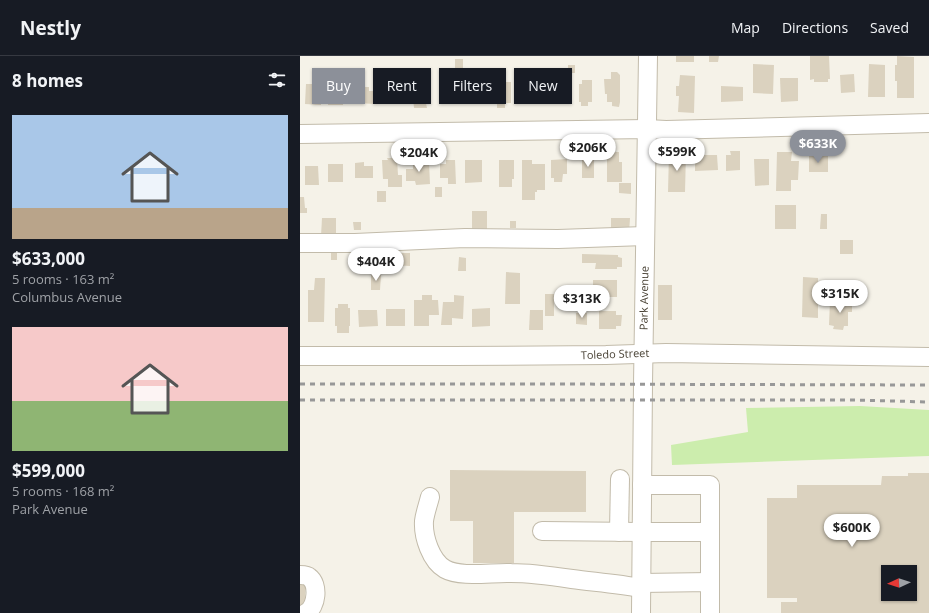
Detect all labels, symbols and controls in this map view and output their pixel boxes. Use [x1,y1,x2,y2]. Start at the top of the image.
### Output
text: Nestly [20,15,81,41]
text: Map [731,18,760,37]
text: Directions [782,18,848,37]
text: Saved [870,18,909,37]
chip: Buy [312,68,365,104]
chip: Rent [373,68,431,104]
chip: Filters [439,68,506,104]
chip: New [514,68,572,104]
text: 8 homes [12,69,83,92]
icon: filters [266,69,288,91]
pin: $633K [790,130,846,164]
pin: $206K [560,134,616,168]
text: $633K [799,134,837,152]
text: $206K [569,138,607,156]
pin: $599K [649,138,705,172]
pin: $204K [391,139,447,173]
icon: home [114,141,186,213]
text: $599K [658,142,696,160]
text: $204K [400,143,438,161]
text: $633,000 [12,247,85,270]
pin: $404K [348,248,404,282]
text: $404K [357,252,395,270]
street label: Park Avenue [635,266,652,330]
text: 5 rooms · 163 m² [12,270,114,288]
pin: $315K [812,280,868,314]
text: $315K [821,284,859,302]
pin: $313K [554,285,610,319]
text: Columbus Avenue [12,288,122,306]
text: $313K [563,289,601,307]
street label: Toledo Street [580,345,650,362]
icon: home [114,353,186,425]
text: $599,000 [12,459,85,482]
text: 5 rooms · 168 m² [12,482,114,500]
text: Park Avenue [12,500,88,518]
pin: $600K [824,514,880,548]
text: $600K [833,518,871,536]
north arrow [881,565,917,601]
map controls [881,565,917,601]

